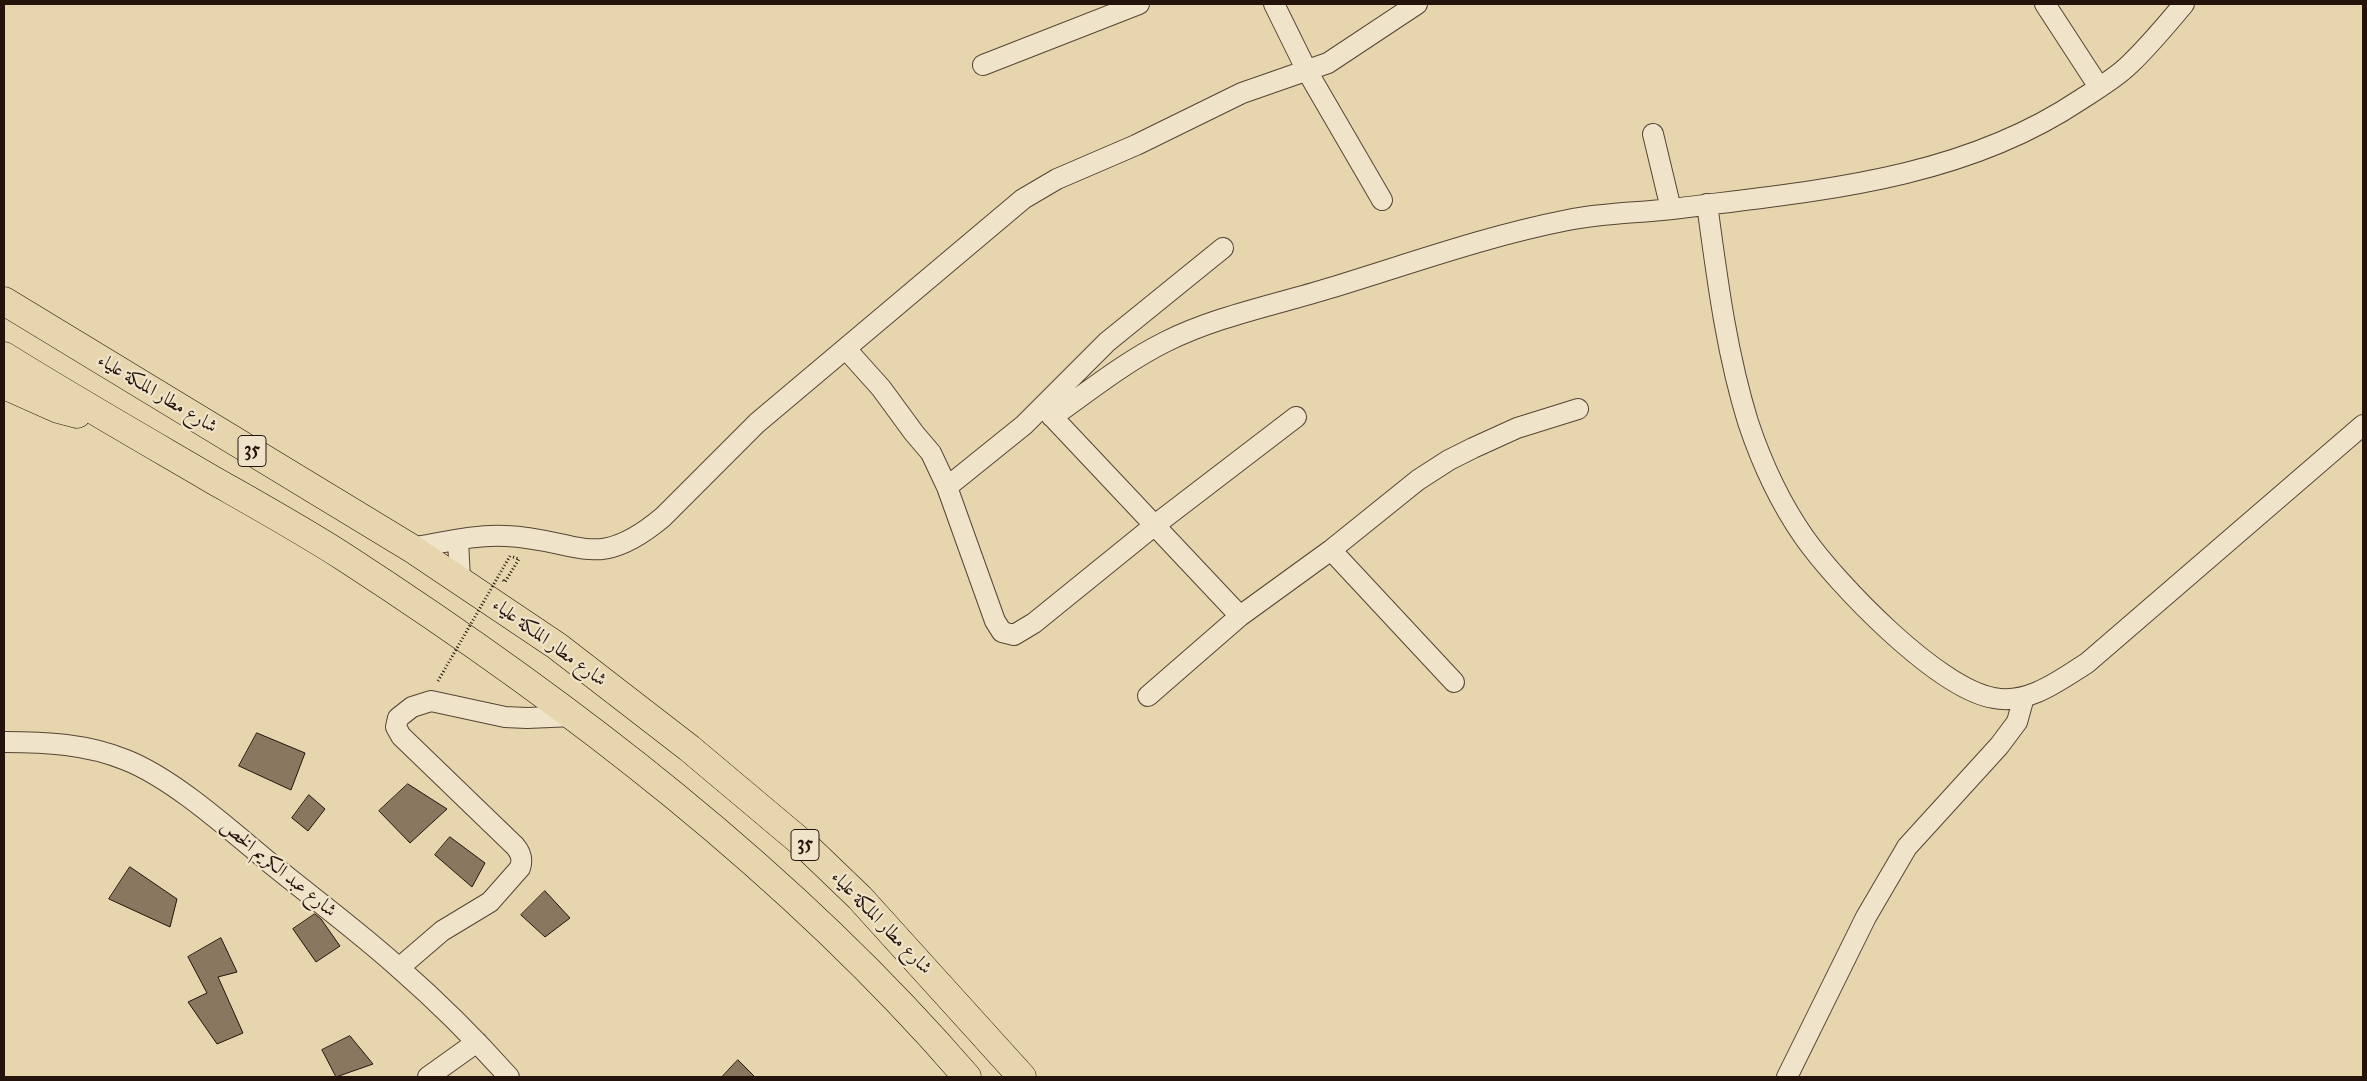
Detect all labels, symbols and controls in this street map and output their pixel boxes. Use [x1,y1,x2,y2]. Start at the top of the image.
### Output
street label: شارع مطار الملكة علياء [93,349,221,439]
road number: 35 [238,436,266,466]
street label: شارع مطار الملكة علياء [487,594,611,692]
street label: شارع عبد الكريم الخص [215,815,341,923]
road number: 35 [791,830,819,860]
street label: شارع مطار الملكة علياء [826,866,936,980]

